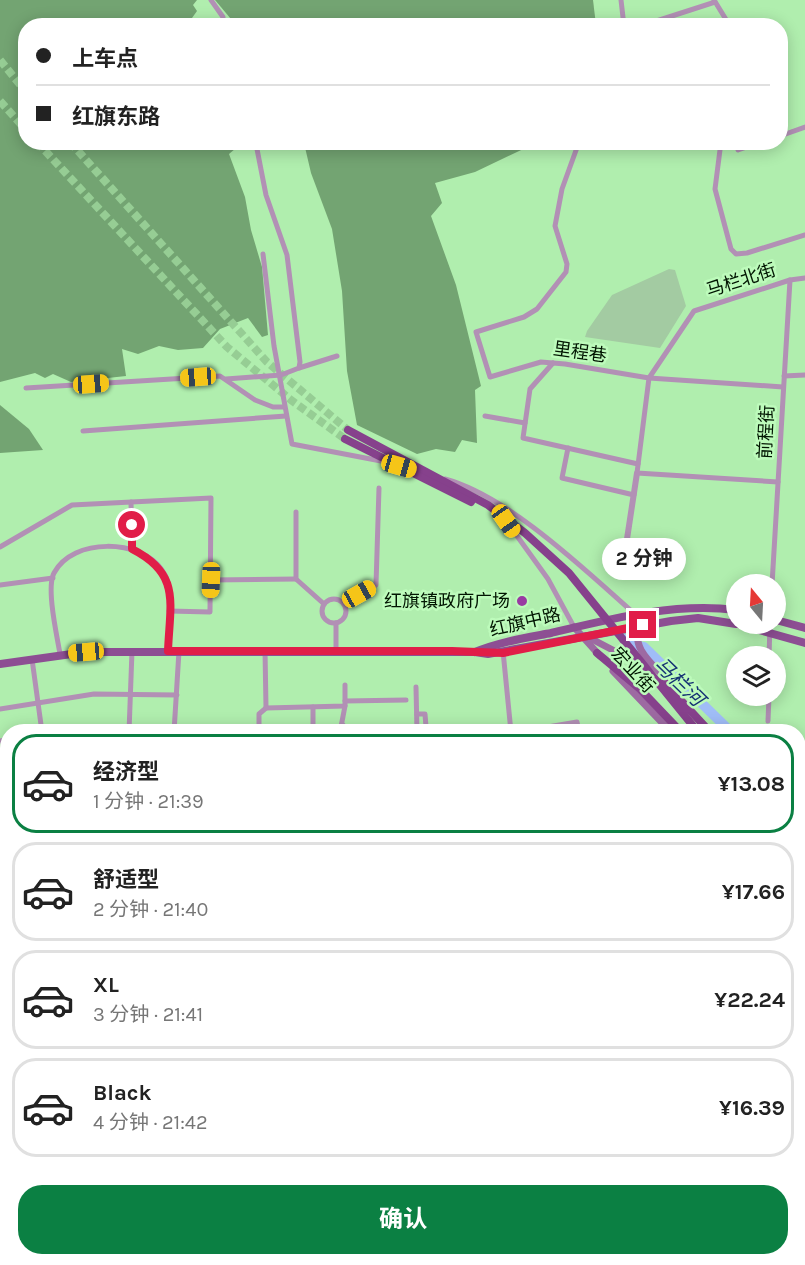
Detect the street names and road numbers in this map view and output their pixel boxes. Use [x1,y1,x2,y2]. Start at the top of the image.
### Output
street label: 马栏北街 [703,258,779,302]
street label: 里程巷 [552,337,608,367]
street label: 前程街 [754,404,778,460]
street label: 红旗中路 [487,603,563,641]
street label: 宏业街 [607,643,659,697]

